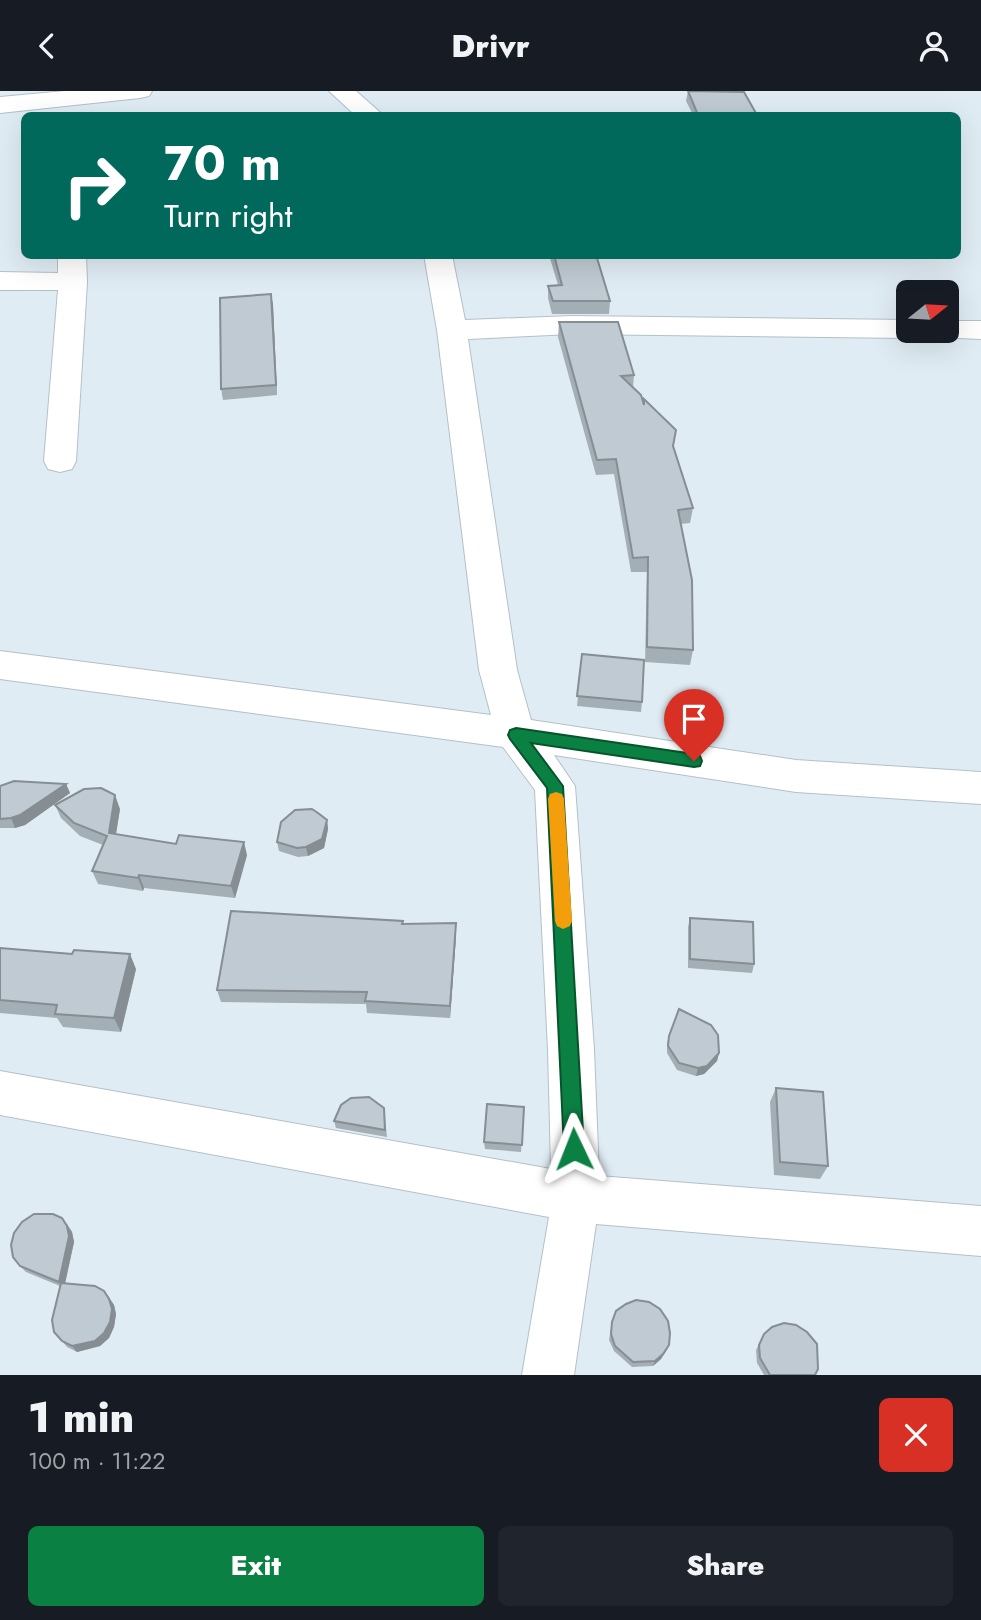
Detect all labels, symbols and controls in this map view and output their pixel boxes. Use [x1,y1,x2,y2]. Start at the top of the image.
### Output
text: Drivr [451,23,530,69]
icon: back [28,27,66,65]
icon: person [915,27,953,65]
text: 70 m [164,128,281,198]
icon: right [49,140,140,231]
text: Turn right [164,193,293,239]
north arrow [896,280,959,343]
map controls [896,280,959,343]
pin [664,689,724,761]
icon: arrive [675,700,713,738]
position arrow [537,1112,611,1186]
text: 1 min [28,1387,134,1448]
button: close [879,1398,953,1472]
text: 100 m · 11:22 [28,1444,165,1478]
button: Exit [28,1526,484,1606]
button: Share [498,1526,953,1606]

